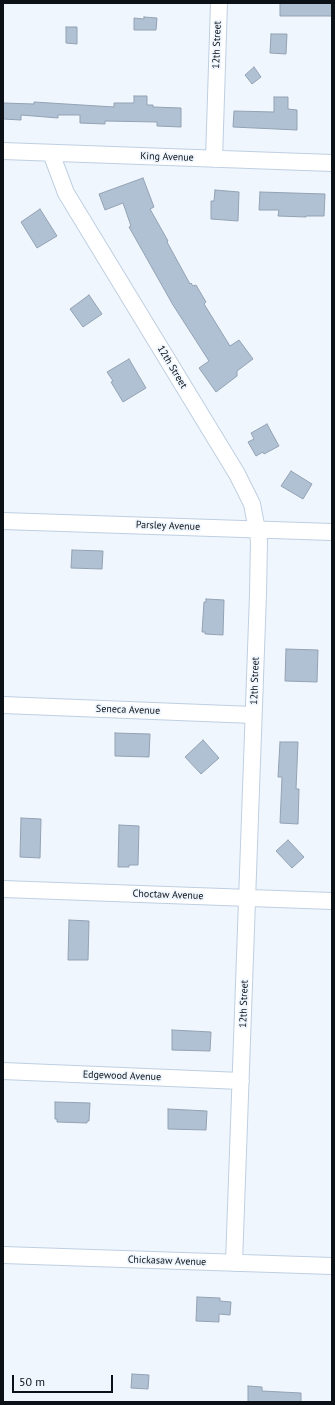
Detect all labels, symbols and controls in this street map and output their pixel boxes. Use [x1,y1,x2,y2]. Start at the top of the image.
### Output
street label: 12th Street [210,21,224,69]
street label: King Avenue [140,150,194,164]
street label: 12th Street [155,343,189,391]
street label: Parsley Avenue [136,519,200,533]
street label: 12th Street [248,657,262,705]
street label: Seneca Avenue [96,703,160,717]
street label: Choctaw Avenue [132,888,204,902]
street label: 12th Street [237,980,251,1028]
street label: Edgewood Avenue [83,1069,161,1083]
street label: Chickasaw Avenue [128,1254,206,1268]
scale bar [14,1367,115,1393]
text: 50 m [19,1374,45,1389]

